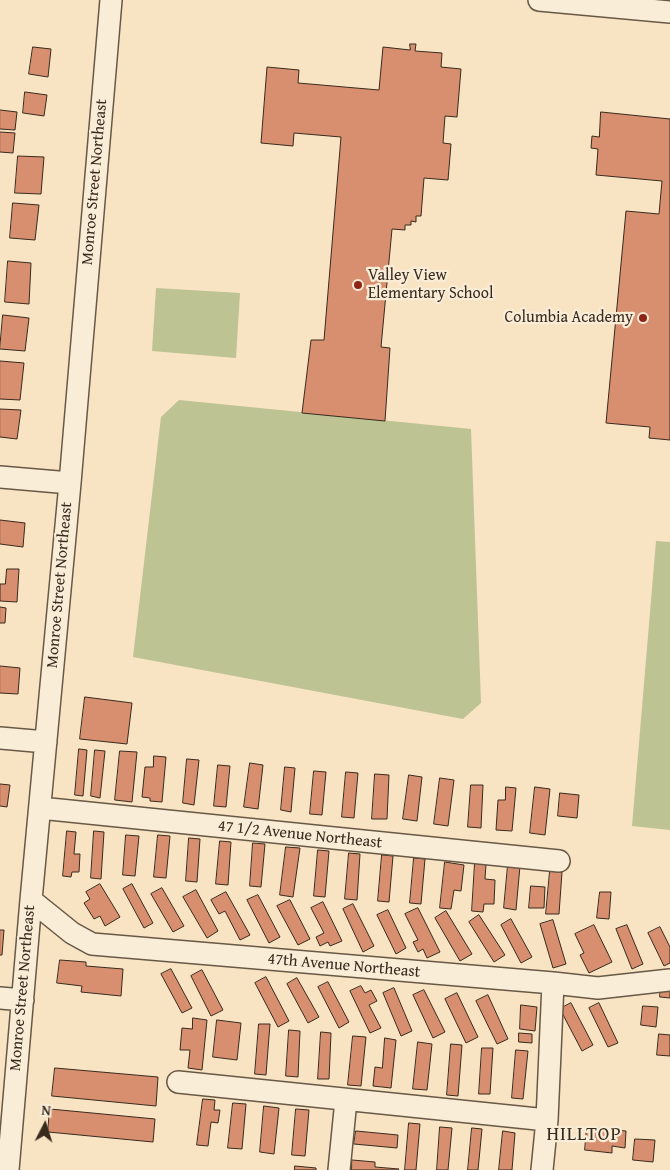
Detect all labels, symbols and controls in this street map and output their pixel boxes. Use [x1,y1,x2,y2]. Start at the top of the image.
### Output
street label: Monroe Street Northeast [78,98,112,266]
place label: Valley View Elementary School [368,266,493,304]
marker: Valley View Elementary School [352,279,364,291]
place label: Columbia Academy [505,308,633,328]
marker: Columbia Academy [637,312,649,324]
street label: Monroe Street Northeast [43,501,77,669]
street label: 47 1/2 Avenue Northeast [217,817,383,853]
street label: Monroe Street Northeast [6,904,40,1072]
street label: 47th Avenue Northeast [267,950,421,982]
north arrow [20,1100,70,1150]
text: N [41,1100,52,1120]
district label: HILLTOP [546,1124,622,1146]

